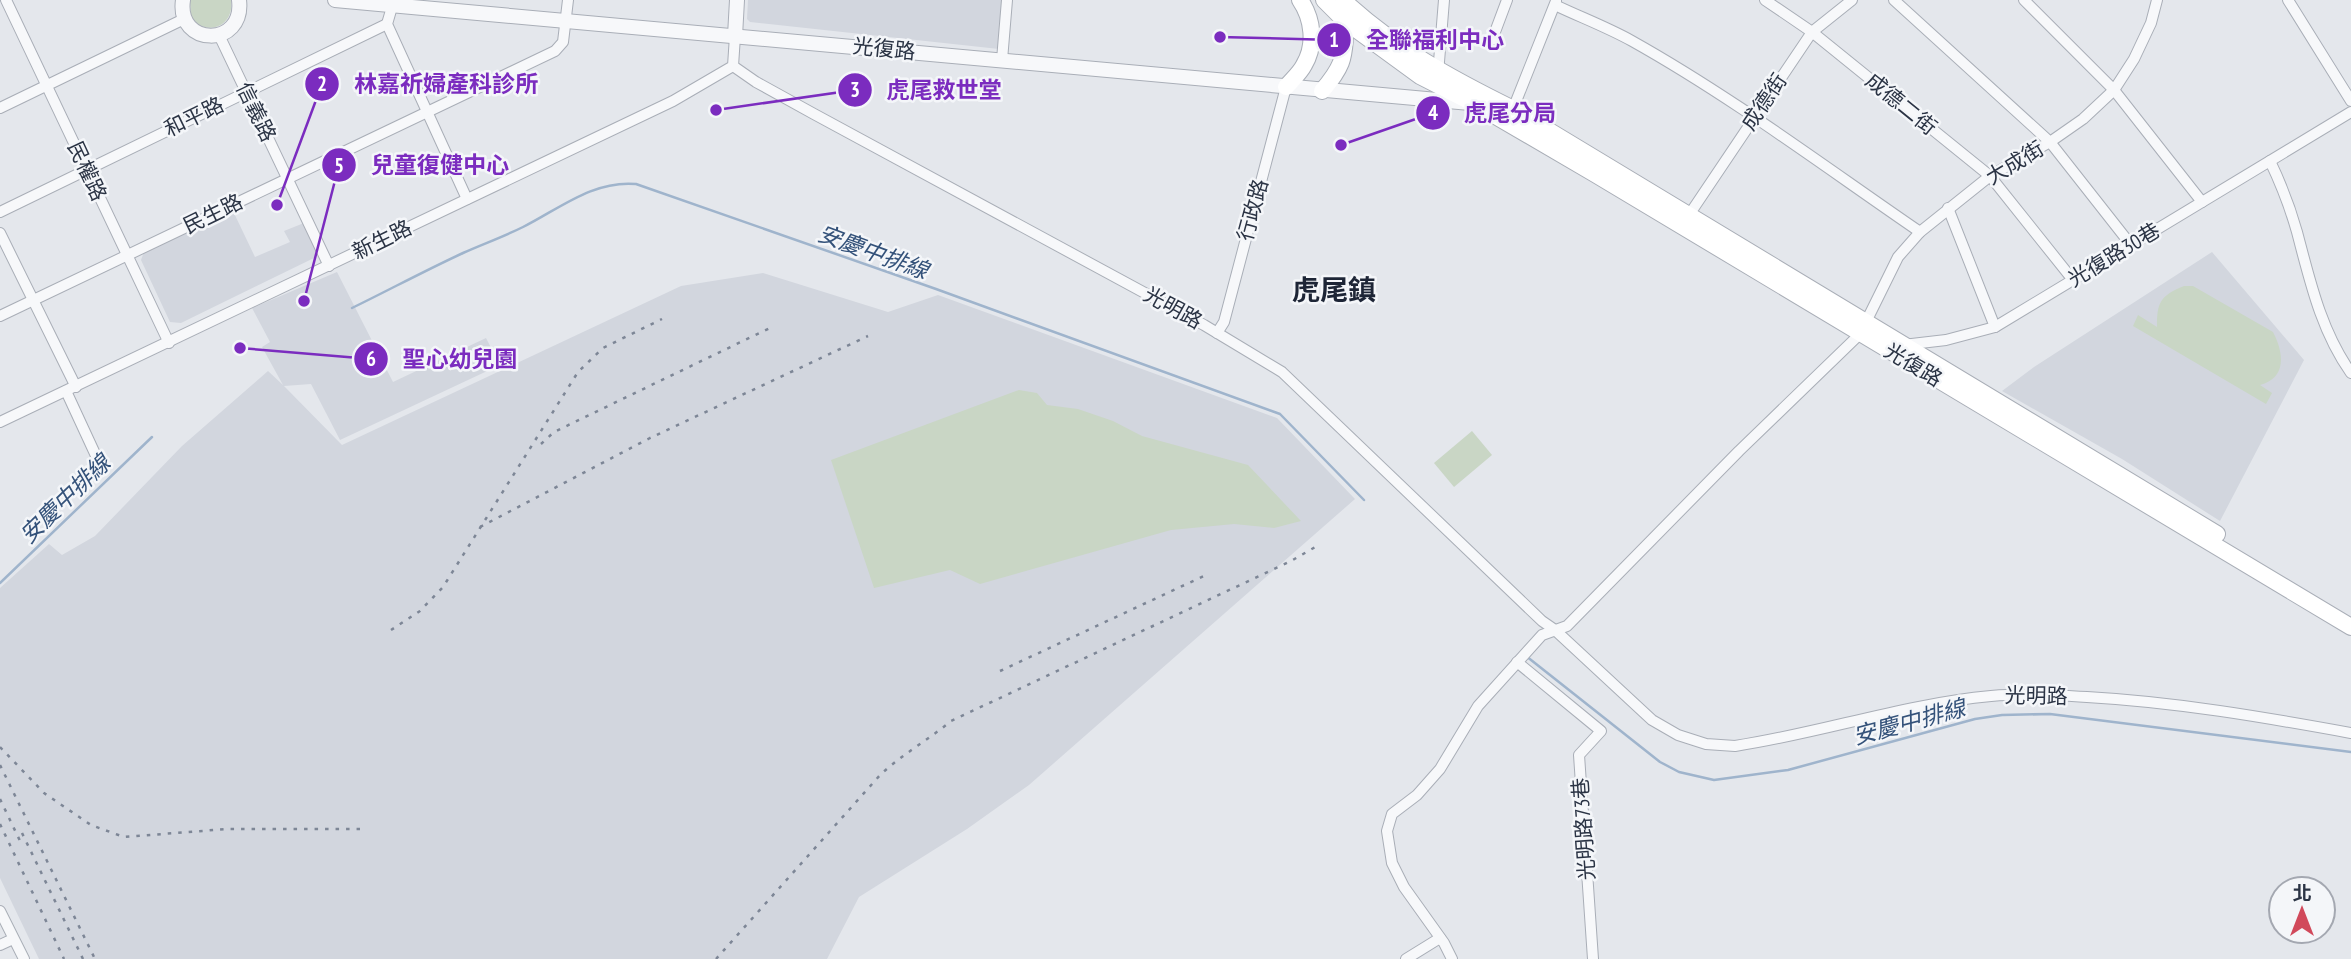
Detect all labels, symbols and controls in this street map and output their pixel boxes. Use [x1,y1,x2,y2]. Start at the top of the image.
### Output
callout: 全聯福利中心 [1317,18,1518,62]
text: 全聯福利中心 [1366,25,1504,54]
text: 1 [1329,26,1339,53]
street label: 光復路 [851,32,917,65]
callout: 林嘉祈婦產科診所 [305,62,552,106]
street label: 成德二街 [1860,67,1942,141]
callout: 虎尾救世堂 [838,68,1016,112]
street label: 成德街 [1735,68,1792,135]
text: 林嘉祈婦產科診所 [354,69,538,98]
text: 2 [317,70,327,97]
text: 虎尾救世堂 [887,75,1002,104]
text: 3 [850,76,860,103]
street label: 信義路 [231,78,282,146]
street label: 和平路 [160,91,228,142]
callout: 虎尾分局 [1415,91,1570,135]
text: 虎尾分局 [1464,98,1556,127]
text: 4 [1428,99,1438,126]
street label: 大成街 [1981,135,2049,190]
street label: 民權路 [62,137,113,205]
callout: 兒童復健中心 [322,143,523,187]
text: 兒童復健中心 [371,150,509,179]
text: 5 [334,152,344,179]
street label: 行政路 [1231,176,1274,244]
street label: 民生路 [179,188,247,239]
street label: 新生路 [348,214,416,265]
street label: 光復路30巷 [2063,216,2165,293]
water label: 安慶中排線 [814,218,935,286]
district label: 虎尾鎮 [1292,271,1376,308]
street label: 光明路 [1139,280,1207,335]
callout: 聖心幼兒園 [353,337,531,381]
street label: 光復路 [1879,337,1947,392]
text: 聖心幼兒園 [403,344,518,373]
text: 6 [366,345,376,372]
water label: 安慶中排線 [13,446,118,549]
street label: 光明路 [2004,681,2068,710]
water label: 安慶中排線 [1850,692,1971,750]
street label: 光明路73巷 [1566,777,1601,881]
north arrow [2267,875,2337,945]
text: 北 [2292,881,2312,905]

